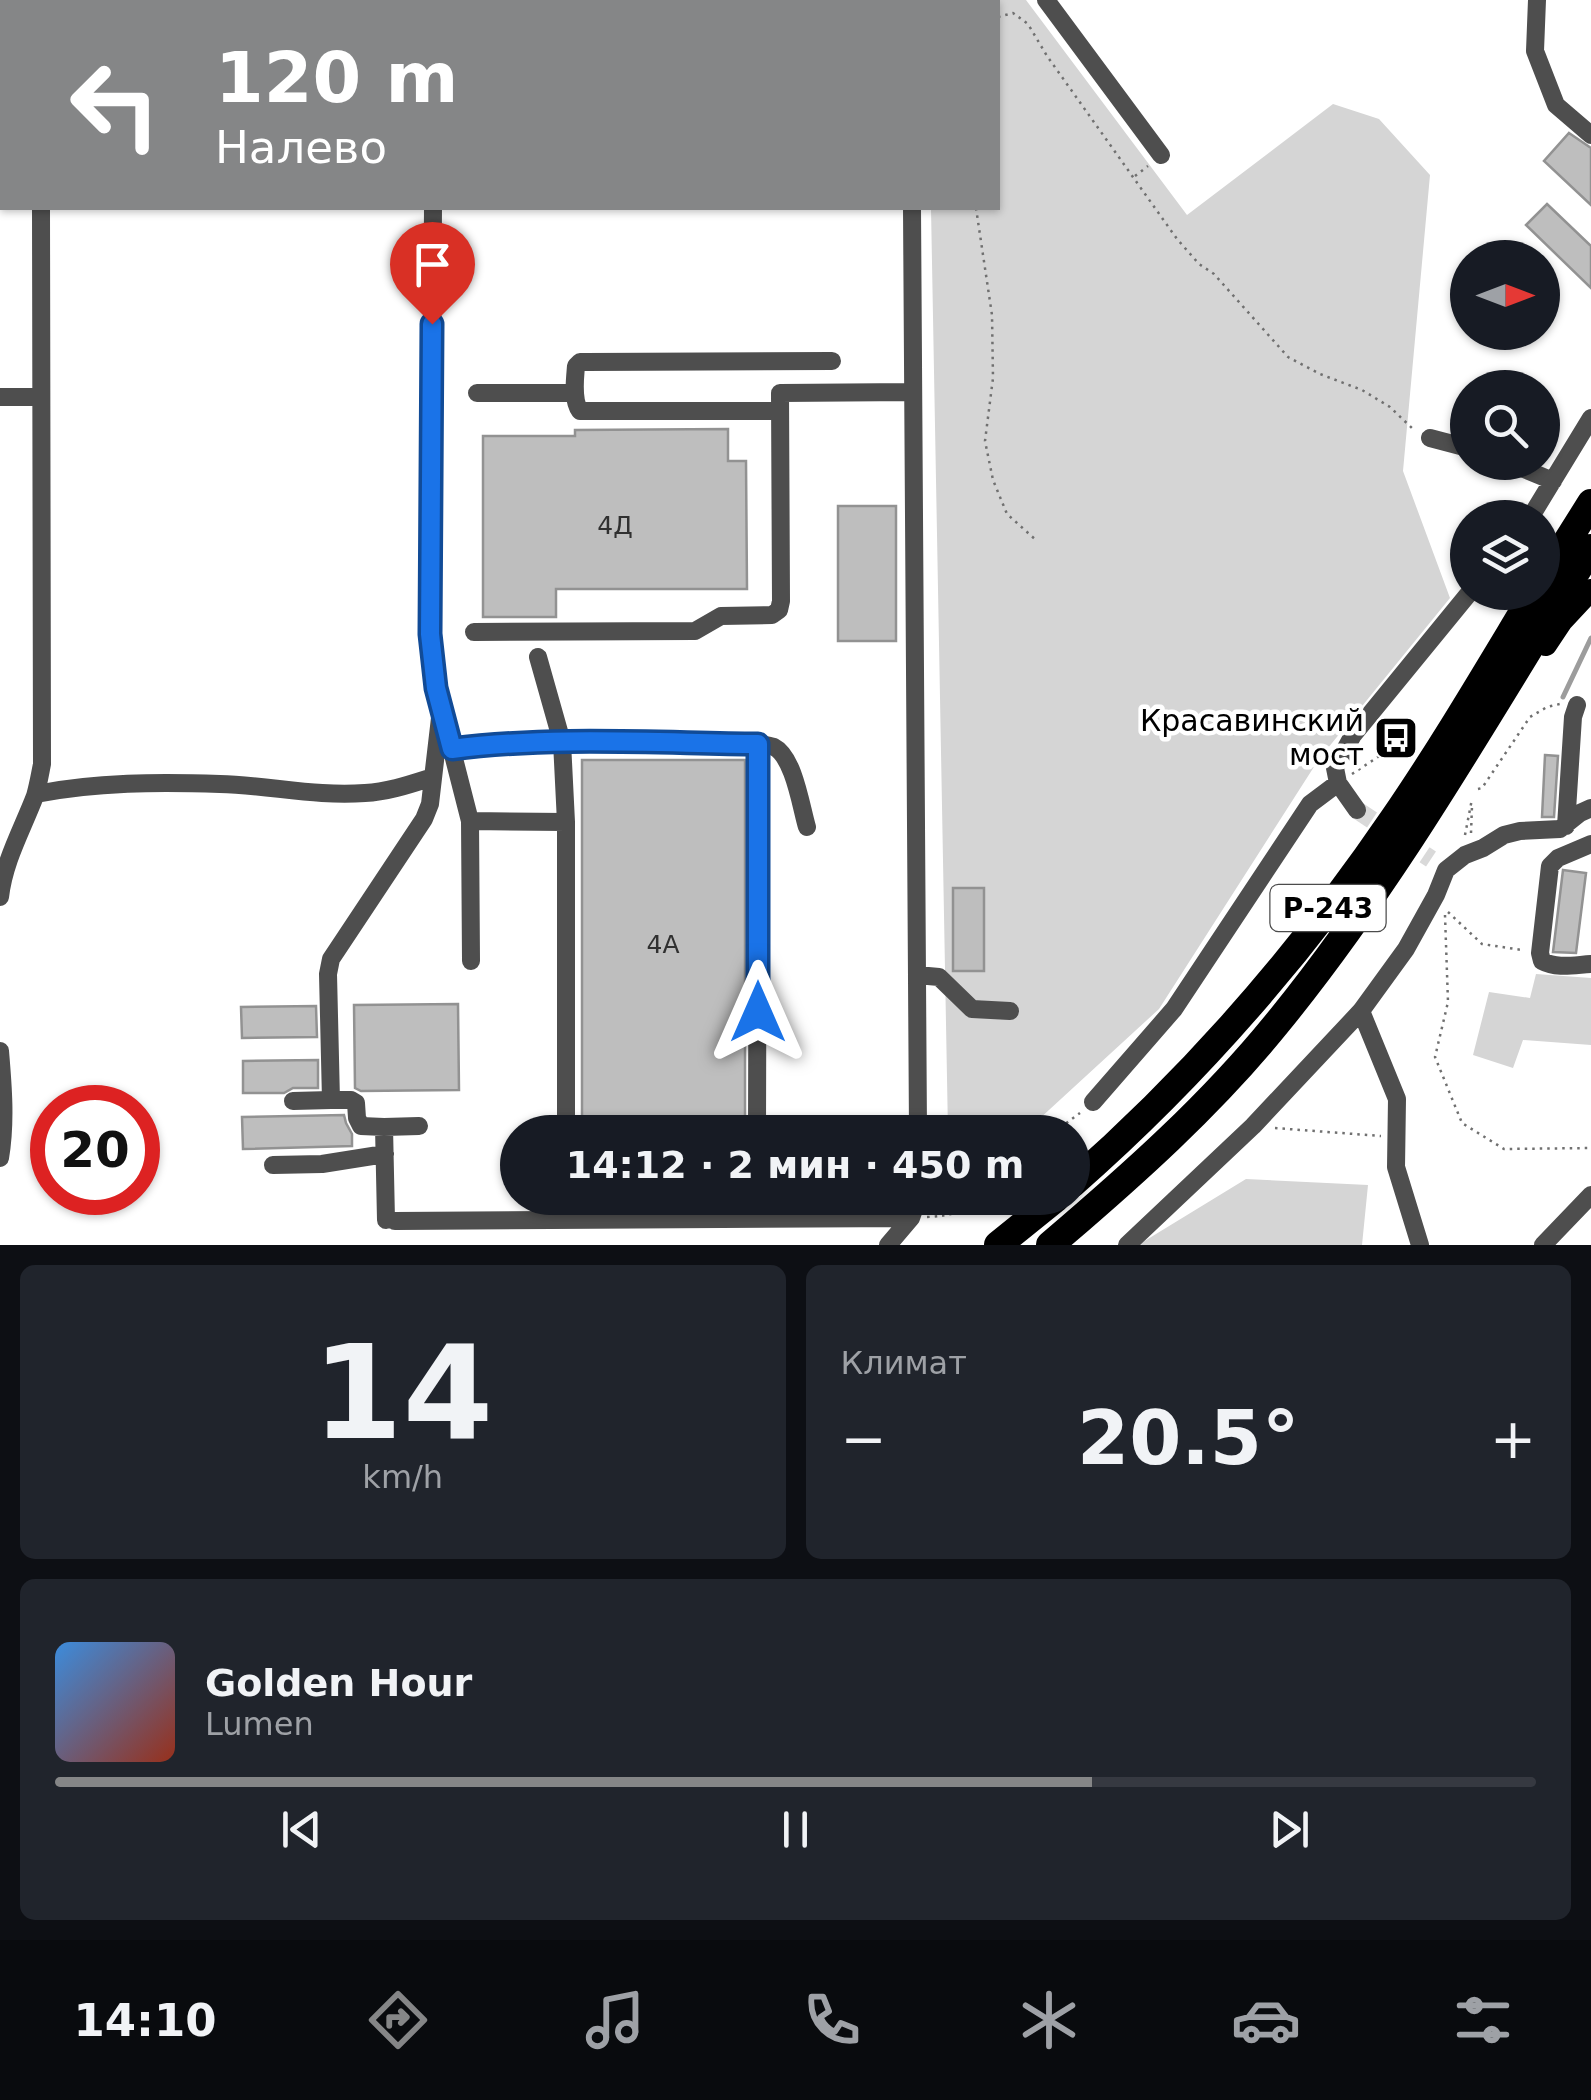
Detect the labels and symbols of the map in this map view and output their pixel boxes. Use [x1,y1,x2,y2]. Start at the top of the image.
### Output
pin [390,222,475,325]
north arrow [1450,240,1560,350]
house number: 4Д [597,511,633,540]
place label: Красавинский мост [1140,703,1364,772]
bus stop icon: Красавинский мост [1373,715,1419,761]
road number: Р-243 [1270,885,1386,931]
house number: 4А [646,930,680,959]
position arrow [706,960,810,1064]
speed limit sign: 20 [30,1085,160,1215]

